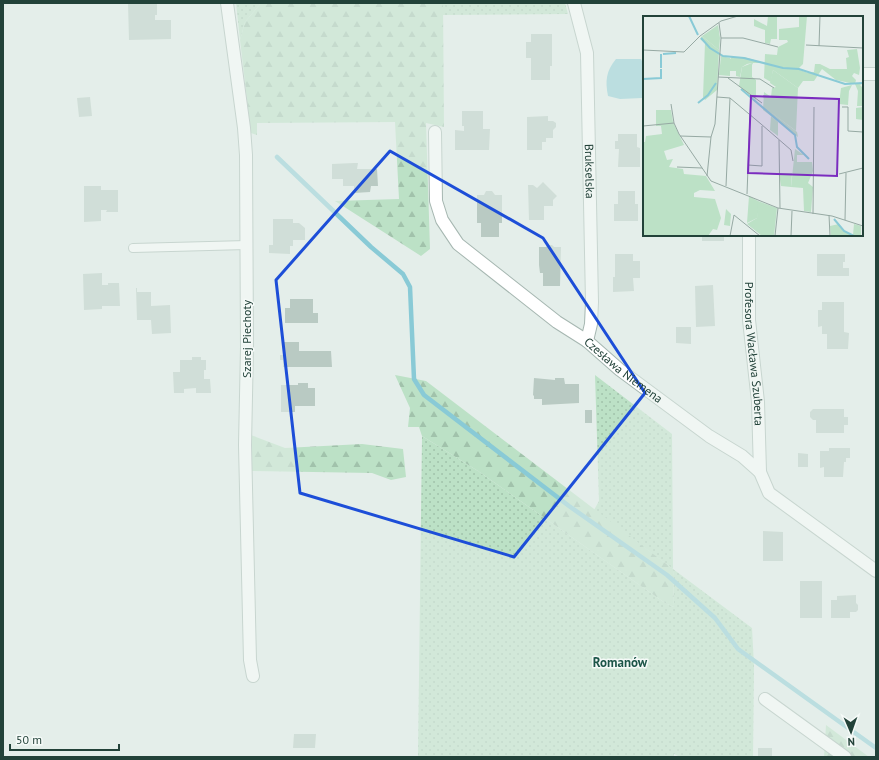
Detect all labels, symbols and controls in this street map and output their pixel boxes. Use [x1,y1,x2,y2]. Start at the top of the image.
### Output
inset map [643,16,863,236]
street label: Brukselska [582,144,598,199]
street label: Profesora Wacława Szuberta [742,282,767,426]
street label: Szarej Piechoty [239,299,254,378]
street label: Czesława Niemena [581,334,666,406]
district label: Romanów [593,654,648,671]
north arrow [831,712,871,752]
scale bar [10,726,119,752]
text: 50 m [16,732,42,747]
text: N [847,735,855,749]

